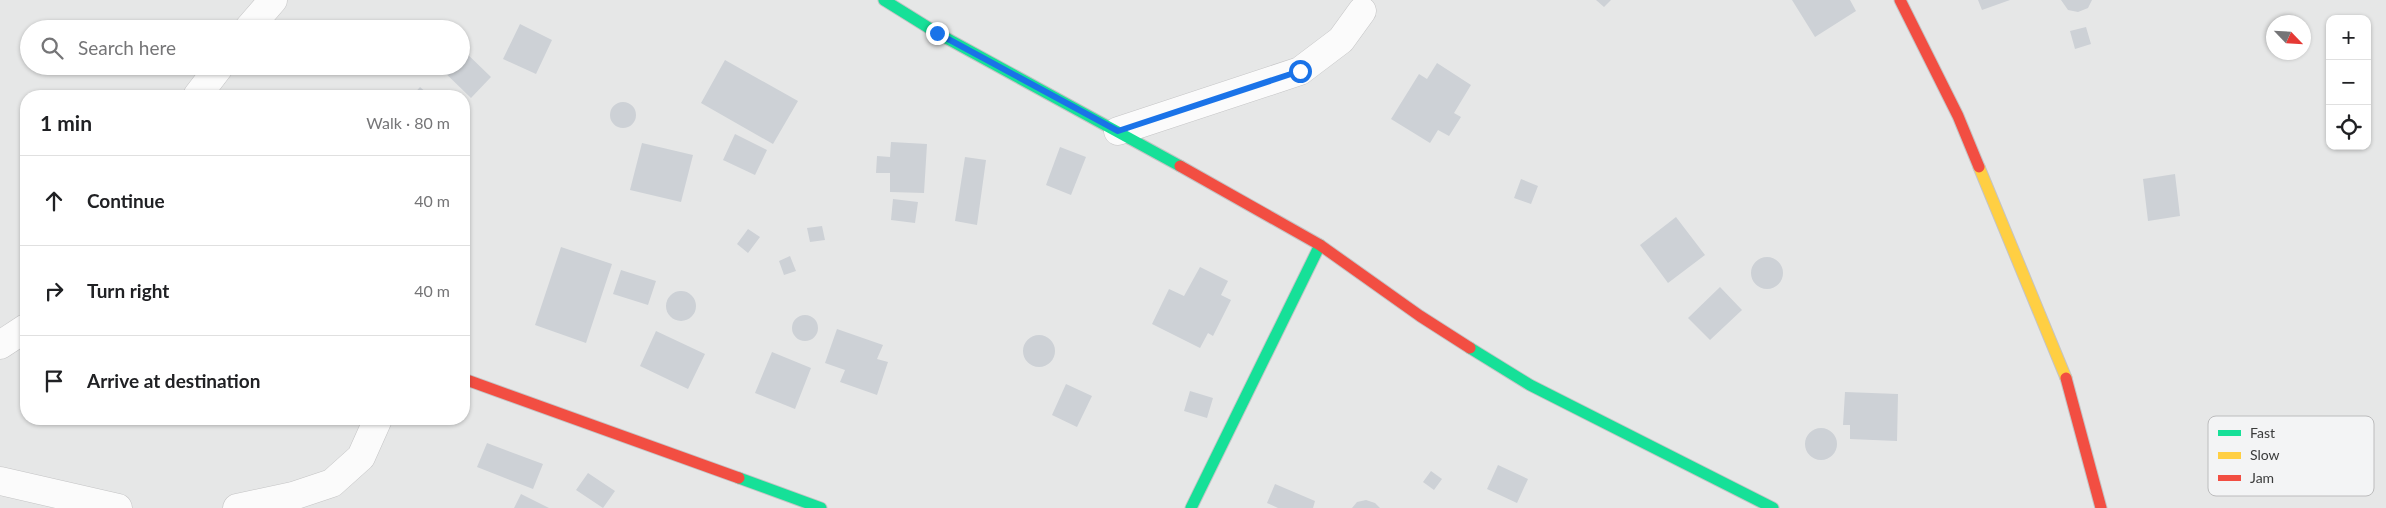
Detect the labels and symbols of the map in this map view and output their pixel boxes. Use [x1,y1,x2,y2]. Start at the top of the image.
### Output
north arrow [2266,15,2311,60]
route end [926,22,949,45]
route start [1289,60,1312,83]
legend [2208,416,2374,496]
text: Fast [2250,424,2275,441]
text: Slow [2250,446,2280,463]
text: Jam [2250,469,2274,486]

